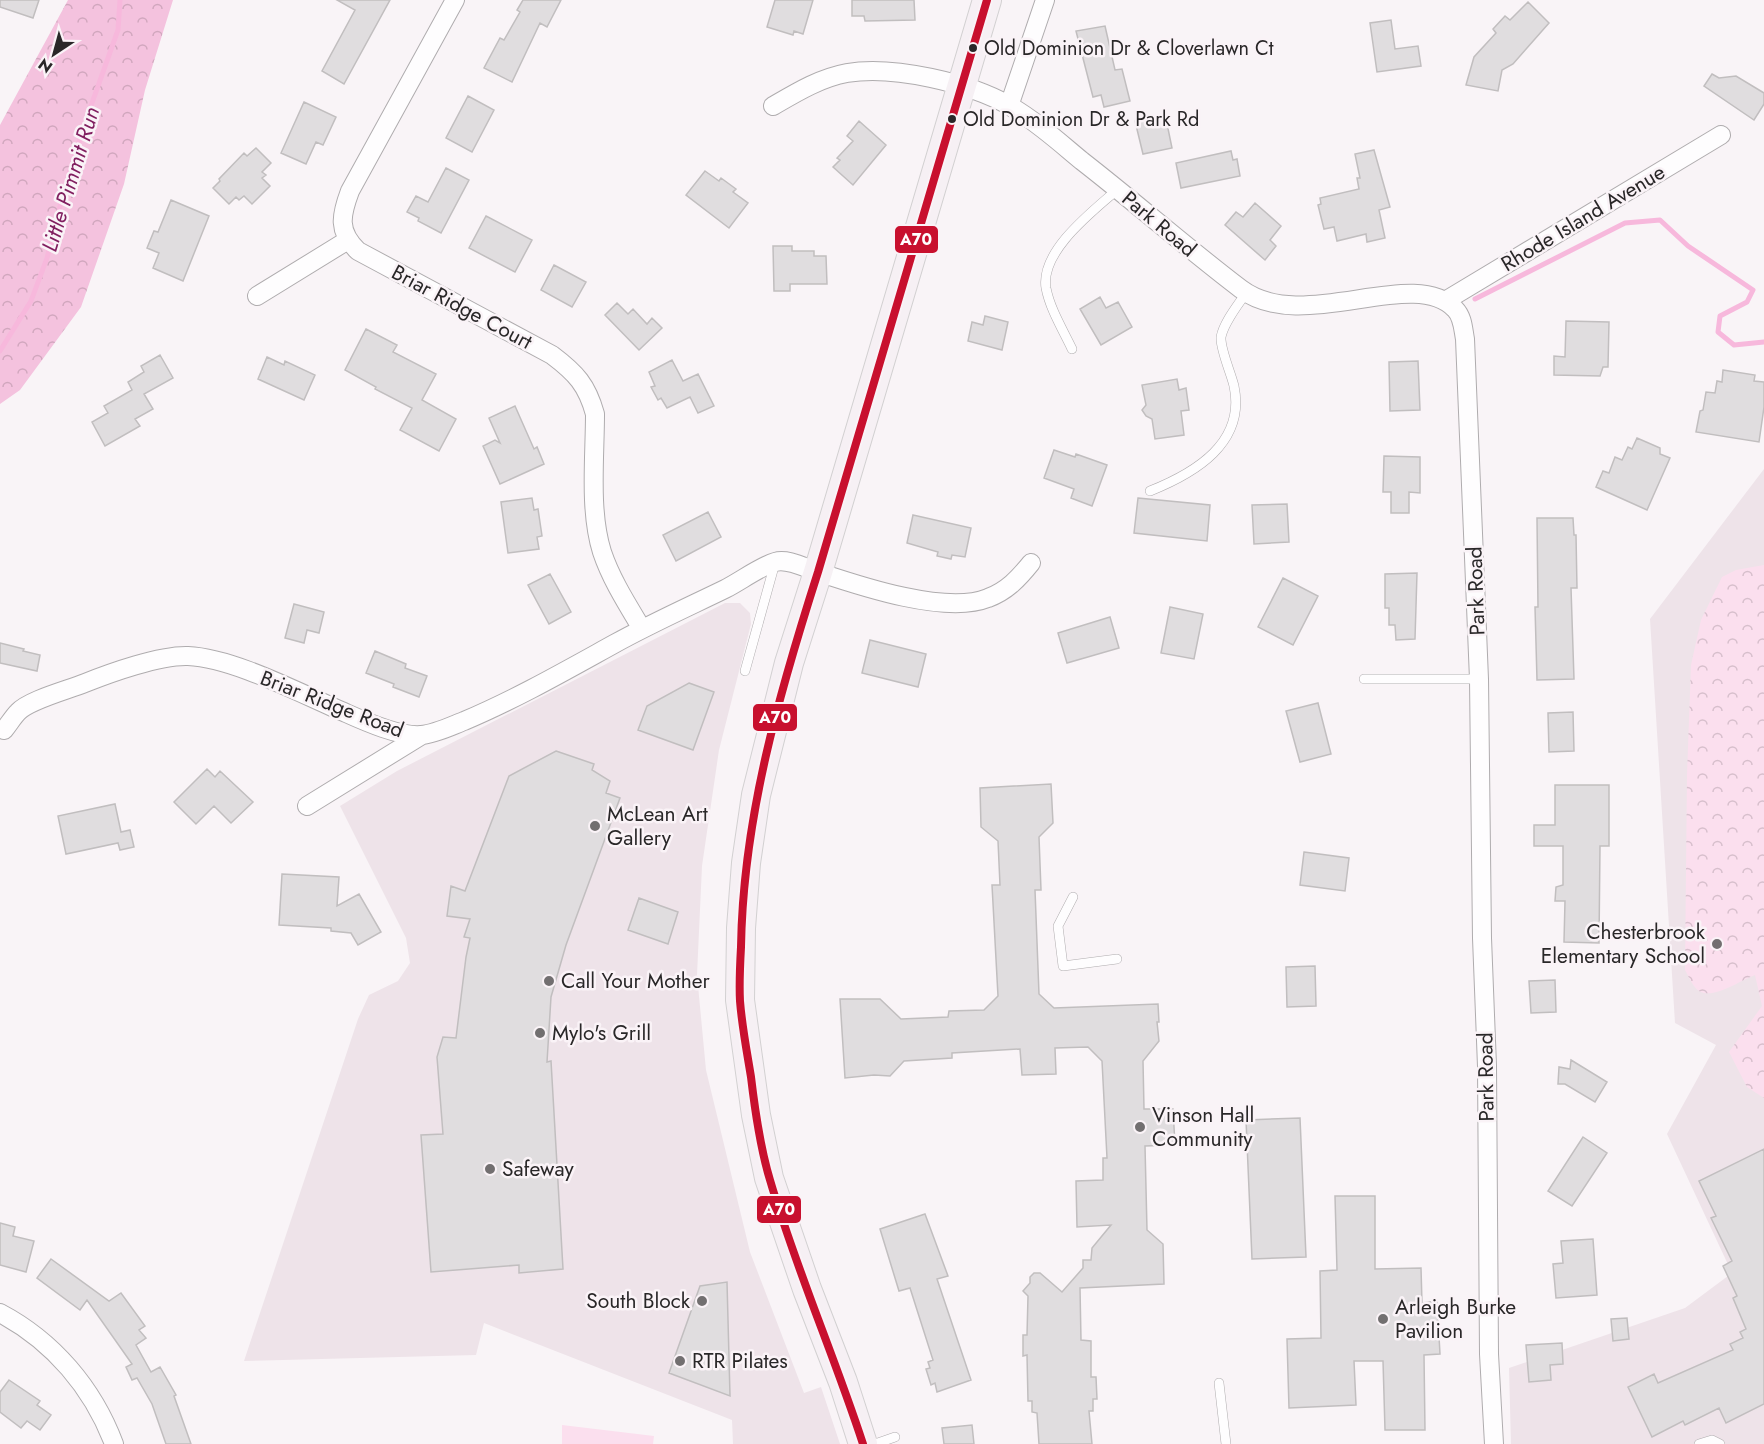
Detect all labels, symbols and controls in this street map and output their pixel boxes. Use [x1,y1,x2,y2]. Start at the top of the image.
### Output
north arrow [24,24,84,84]
place label: Old Dominion Dr & Cloverlawn Ct [984,34,1274,63]
marker: Old Dominion Dr & Cloverlawn Ct [967,42,979,54]
text: N [34,53,57,79]
water label: Little Pimmit Run [33,103,107,255]
place label: Old Dominion Dr & Park Rd [963,105,1199,134]
marker: Old Dominion Dr & Park Rd [946,113,958,125]
street label: Rhode Island Avenue [1495,157,1671,279]
street label: Park Road [1115,184,1203,264]
line badge: A70 [894,225,939,254]
text: A70 [899,228,932,251]
street label: Briar Ridge Court [386,257,538,357]
street label: Park Road [1459,546,1493,636]
street label: Briar Ridge Road [256,663,408,745]
line badge: A70 [752,703,798,732]
text: A70 [758,706,791,729]
place label: McLean Art Gallery [607,799,708,853]
marker: McLean Art Gallery [588,819,602,833]
place label: Chesterbrook Elementary School [1541,917,1706,971]
marker: Chesterbrook Elementary School [1710,937,1724,951]
place label: Call Your Mother [561,966,710,996]
marker: Call Your Mother [542,974,556,988]
place label: Mylo's Grill [552,1018,651,1048]
marker: Mylo's Grill [533,1026,547,1040]
street label: Park Road [1470,1032,1502,1122]
place label: Vinson Hall Community [1152,1100,1254,1154]
marker: Vinson Hall Community [1133,1120,1147,1134]
place label: Safeway [502,1154,574,1184]
marker: Safeway [483,1162,497,1176]
line badge: A70 [756,1195,802,1224]
text: A70 [762,1198,795,1221]
place label: South Block [586,1286,691,1316]
place label: Arleigh Burke Pavilion [1395,1292,1516,1346]
marker: South Block [695,1294,709,1308]
marker: Arleigh Burke Pavilion [1376,1312,1390,1326]
place label: RTR Pilates [692,1346,788,1376]
marker: RTR Pilates [673,1354,687,1368]

